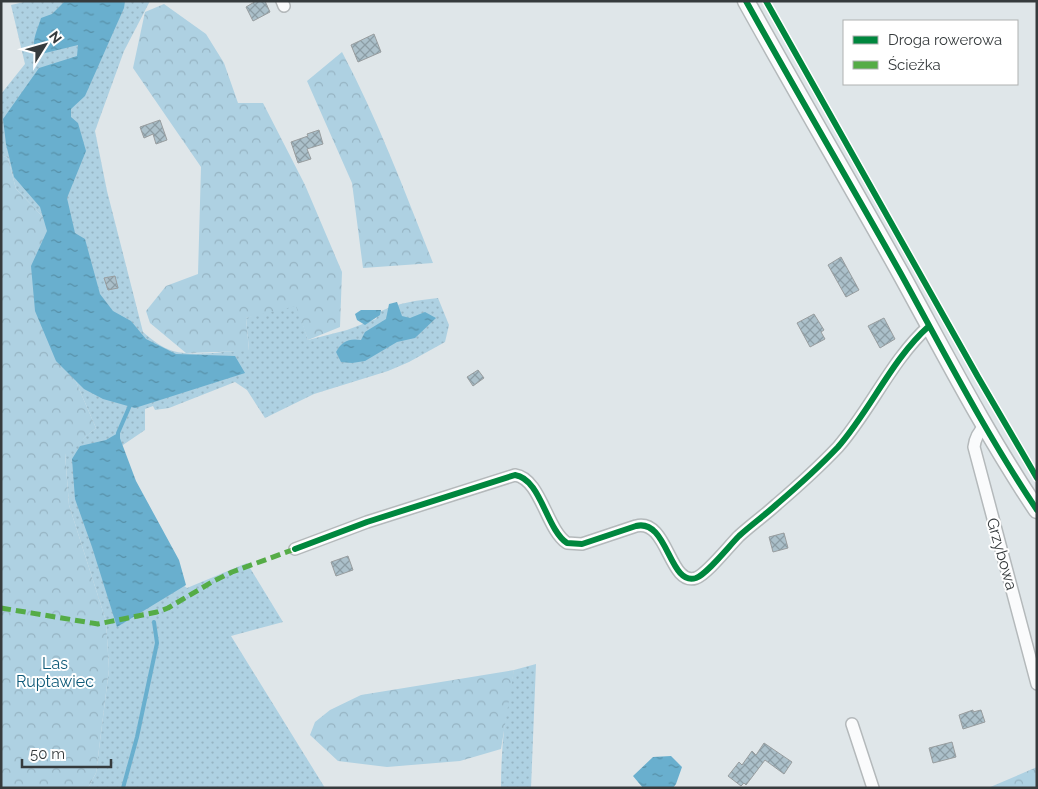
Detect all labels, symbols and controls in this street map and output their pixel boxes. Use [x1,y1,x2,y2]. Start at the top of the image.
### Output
north arrow [20,20,70,70]
legend [843,20,1018,85]
text: N [46,28,65,46]
text: Droga rowerowa [888,31,1002,49]
text: Ścieżka [888,56,941,74]
street label: Grzybowa [983,516,1021,592]
park label: Las Ruptawiec [16,654,94,691]
scale bar [22,736,111,768]
text: 50 m [30,745,65,763]

